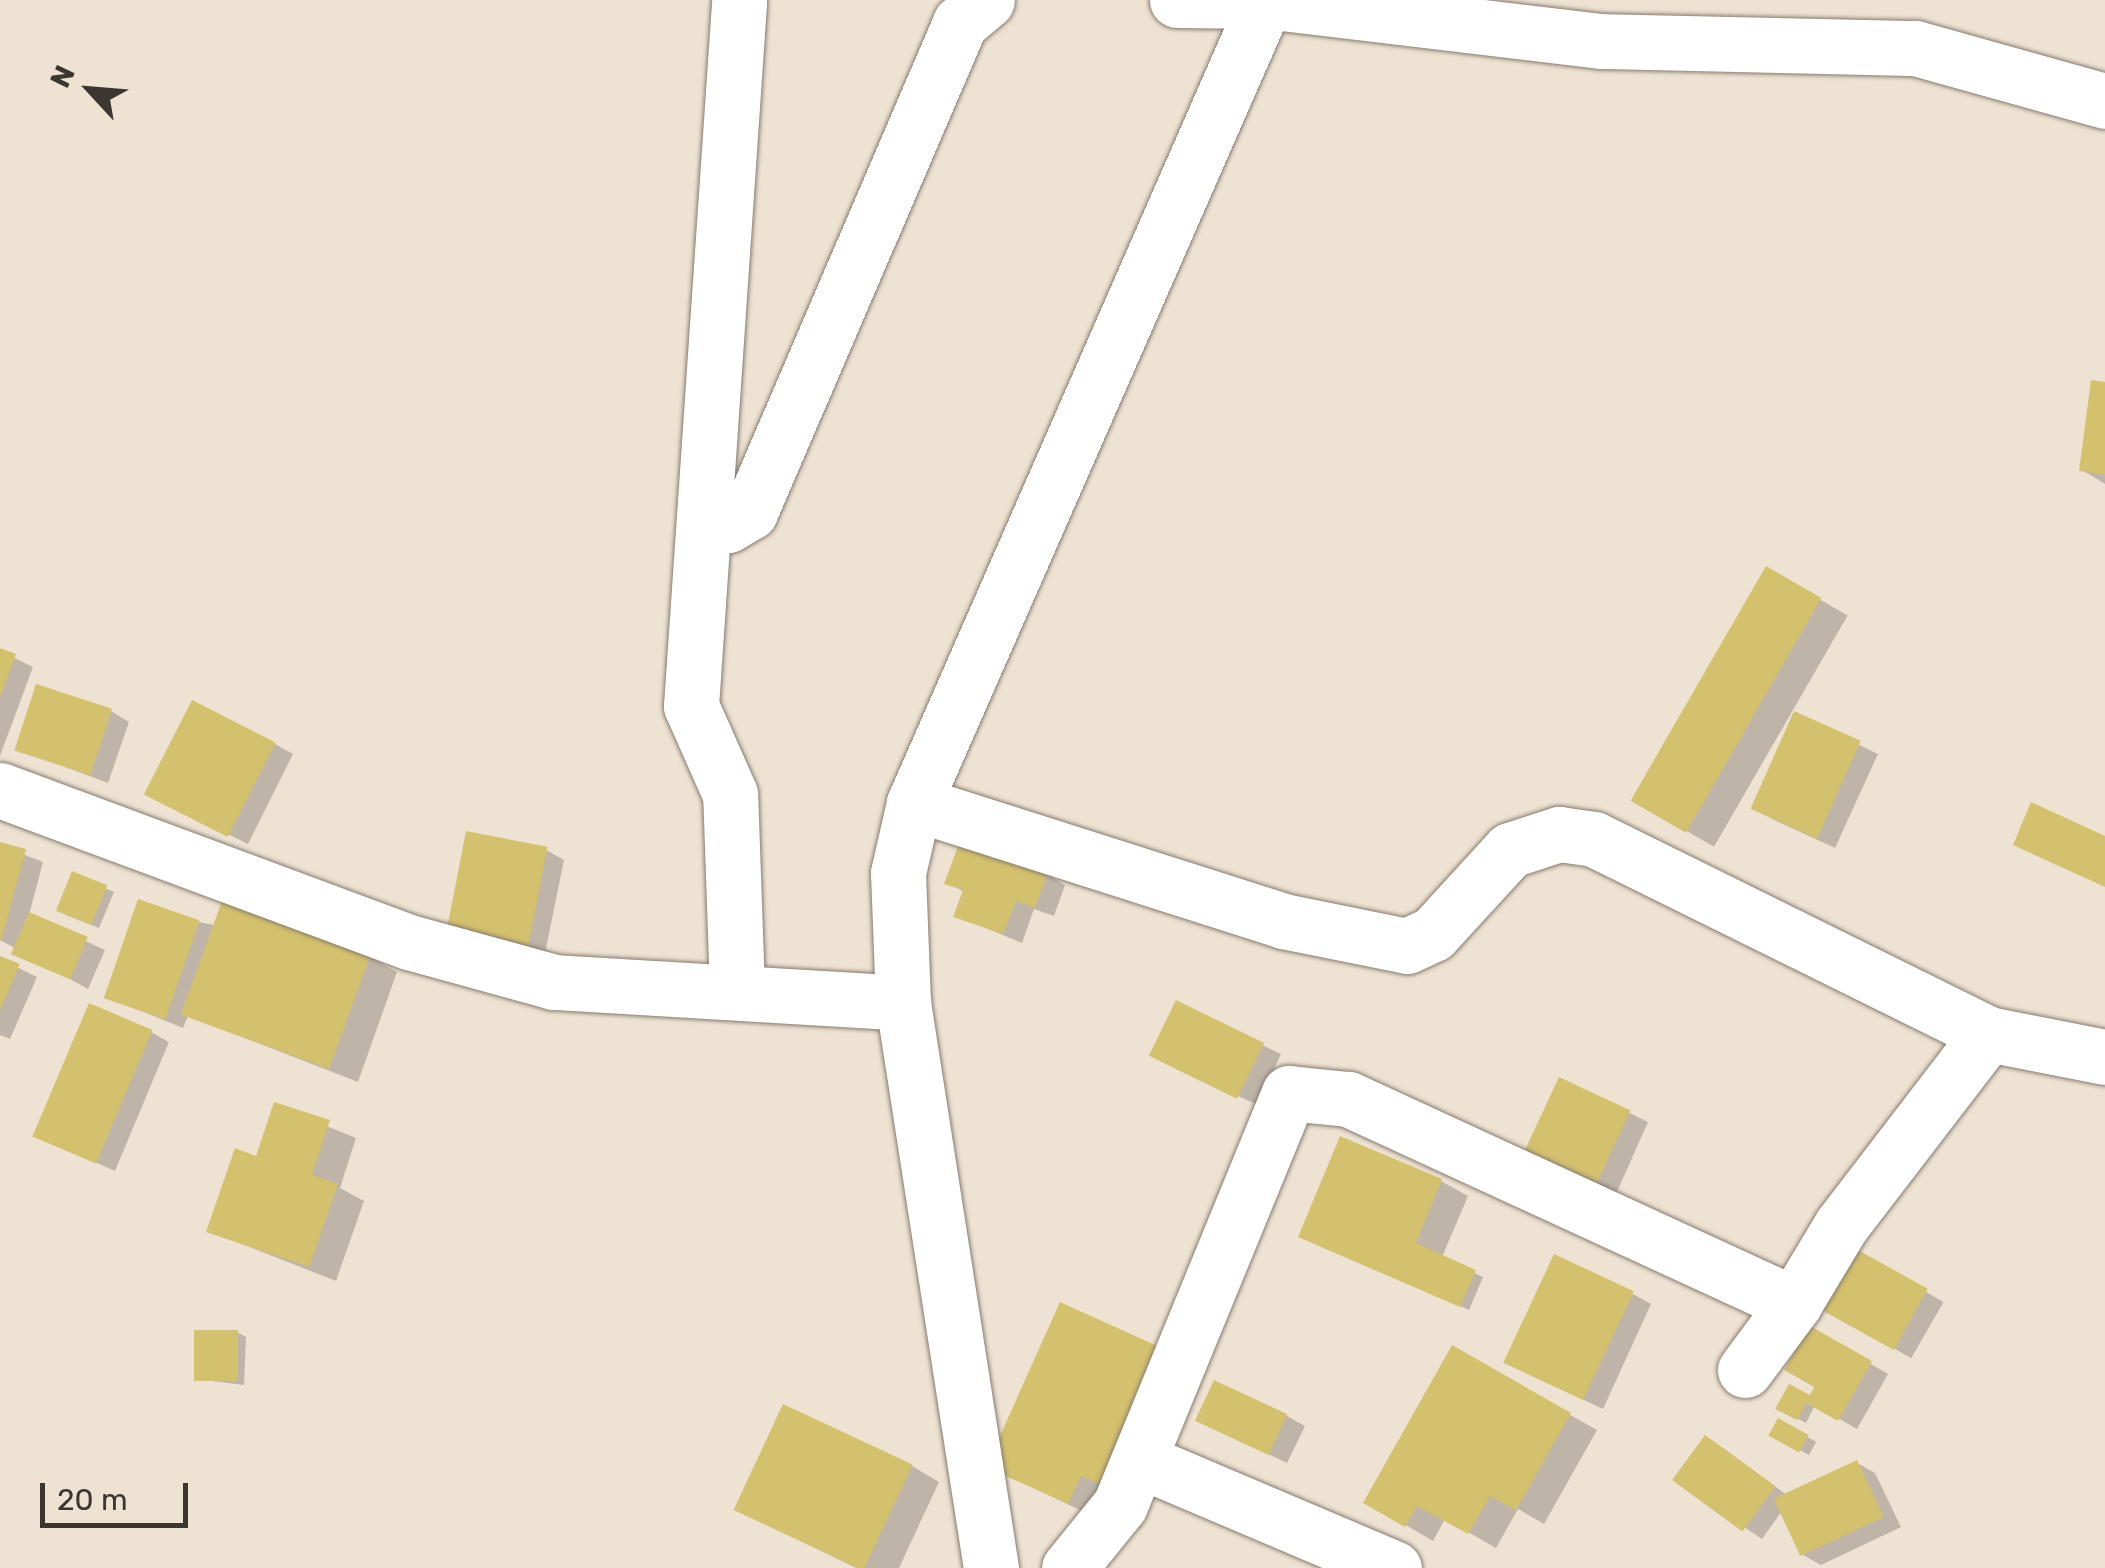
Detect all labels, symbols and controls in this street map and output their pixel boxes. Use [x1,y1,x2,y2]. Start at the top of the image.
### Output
north arrow [40,40,140,140]
text: N [43,60,82,93]
scale bar [45,1463,192,1525]
text: 20 m [57,1482,128,1518]

